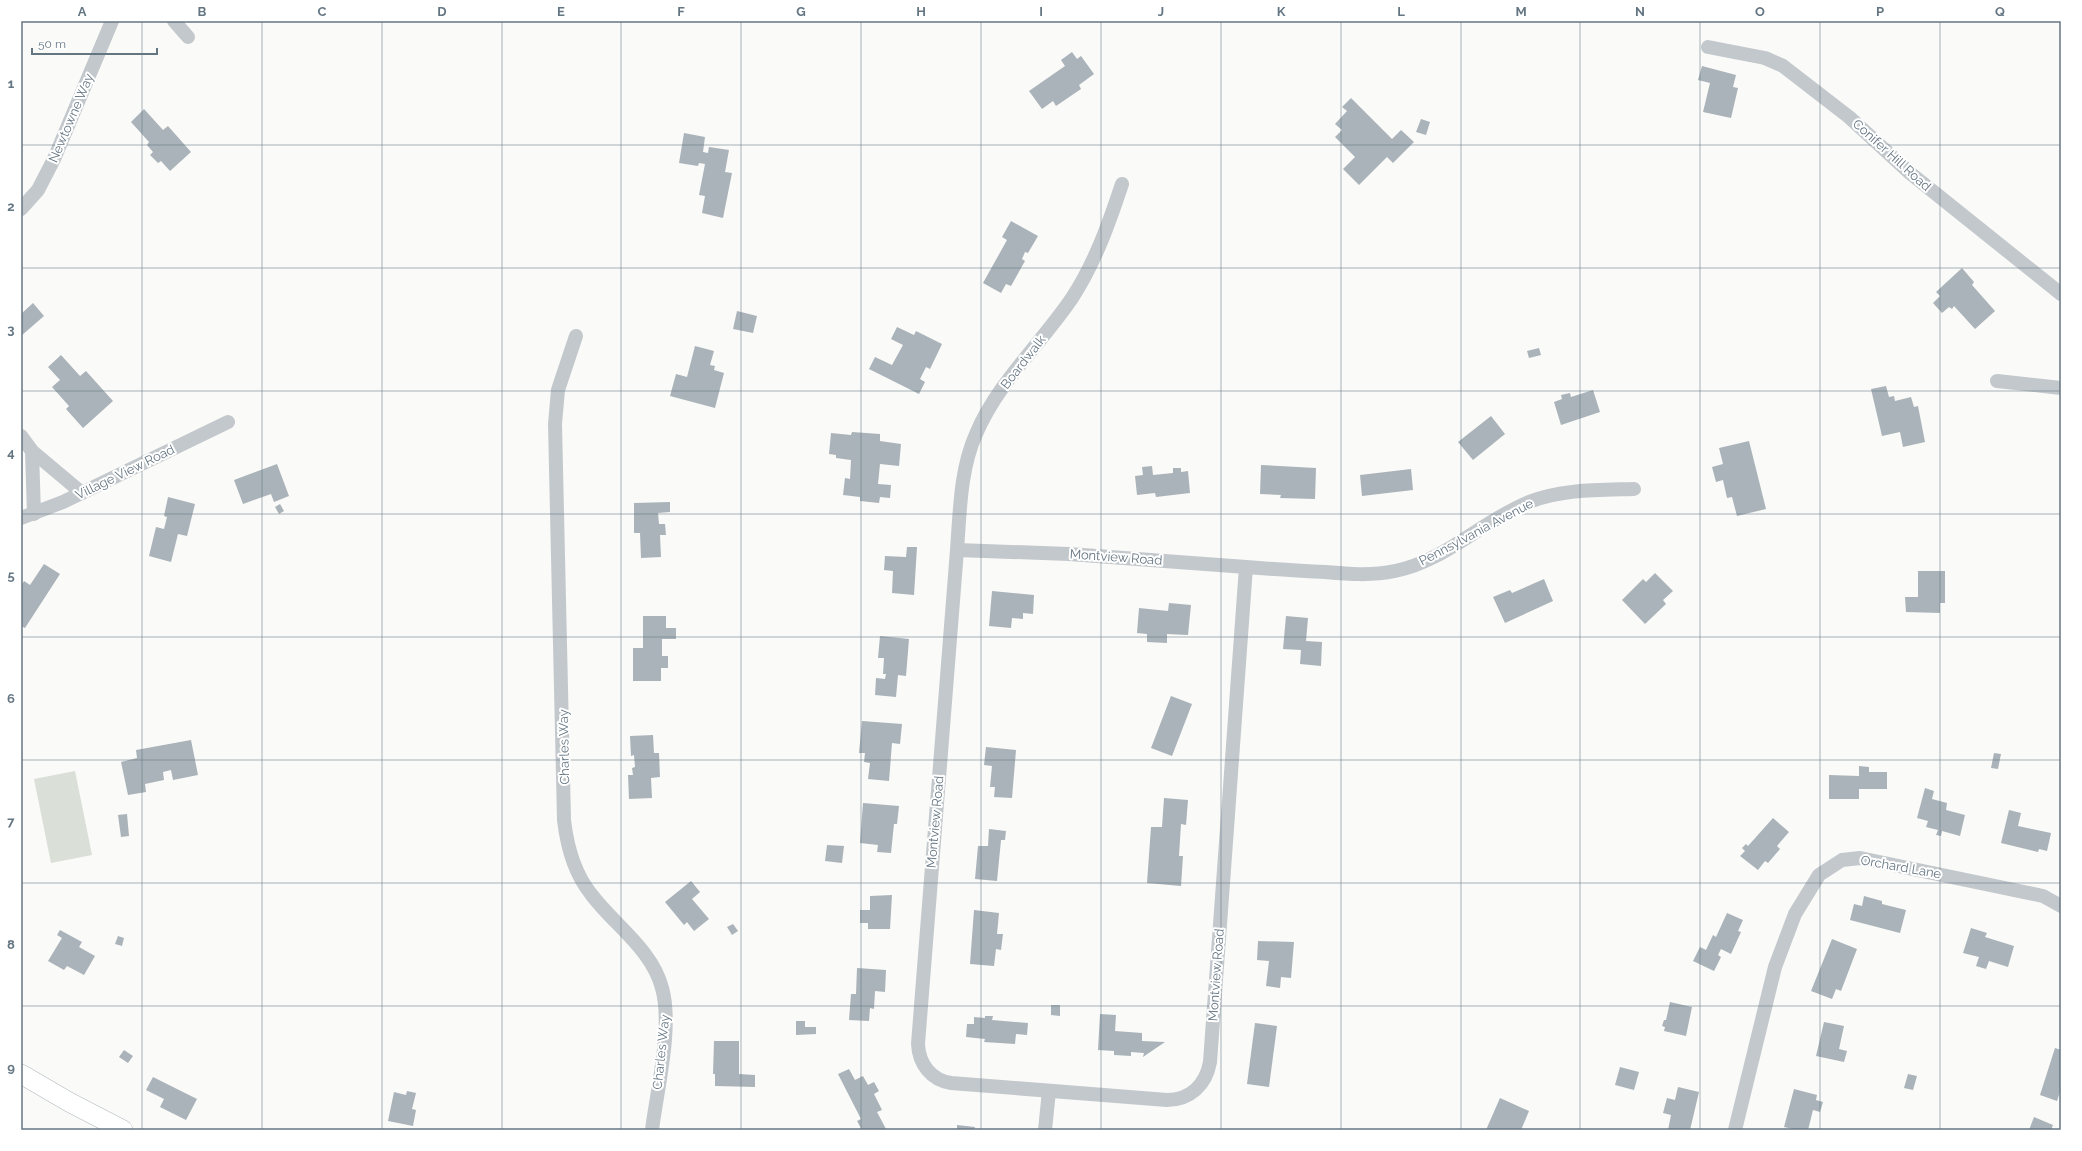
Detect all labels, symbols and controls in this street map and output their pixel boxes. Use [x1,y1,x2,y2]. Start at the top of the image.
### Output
text: A [78,4,87,19]
text: B [198,4,207,19]
text: C [318,4,327,19]
text: D [437,4,447,19]
text: E [557,4,565,19]
text: F [677,4,685,19]
text: G [796,4,806,19]
text: H [916,4,926,19]
text: I [1039,4,1043,19]
text: J [1158,4,1164,19]
text: K [1277,4,1286,19]
text: L [1397,4,1405,19]
text: M [1515,4,1527,19]
text: N [1635,4,1645,19]
text: O [1755,4,1765,19]
text: P [1876,4,1884,19]
text: Q [1995,4,2005,19]
scale bar [32,30,157,56]
text: 50 m [38,37,66,51]
street label: Newtowne Way [46,71,96,165]
text: 1 [8,76,15,91]
street label: Conifer Hill Road [1850,116,1934,194]
text: 2 [7,199,15,214]
text: 3 [7,322,15,337]
street label: Boardwalk [997,332,1049,392]
street label: Village View Road [73,442,177,502]
text: 4 [7,445,15,460]
street label: Pennsylvania Avenue [1416,495,1536,568]
street label: Montview Road [1069,546,1163,568]
text: 5 [7,568,15,583]
text: 6 [7,691,15,706]
street label: Charles Way [556,709,572,785]
street label: Montview Road [923,775,947,869]
text: 7 [7,814,15,829]
street label: Orchard Lane [1860,853,1943,882]
street label: Montview Road [1205,928,1227,1022]
text: 8 [7,937,15,952]
street label: Charles Way [650,1014,672,1090]
text: 9 [7,1060,15,1075]

